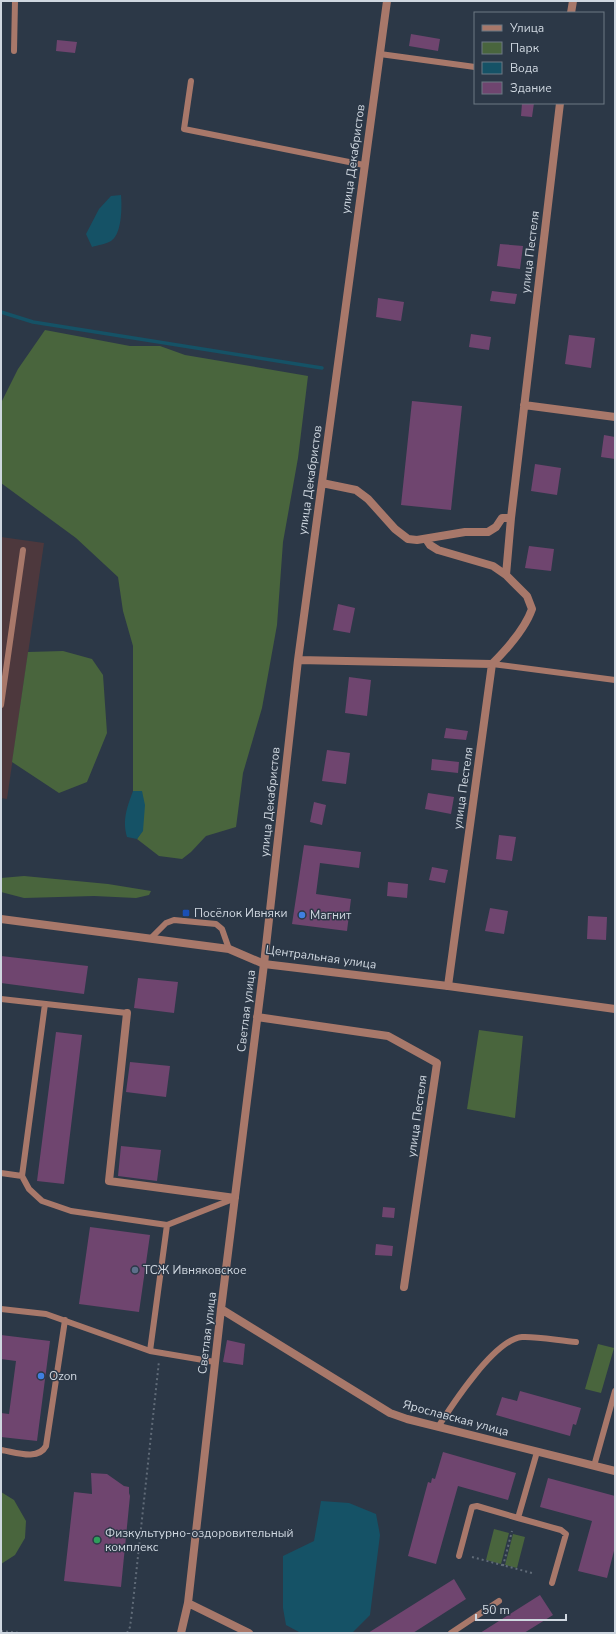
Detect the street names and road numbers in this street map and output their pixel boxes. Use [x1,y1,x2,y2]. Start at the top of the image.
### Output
street label: улица Декабристов [337,103,369,215]
street label: улица Пестеля [517,210,543,294]
street label: улица Декабристов [294,424,326,536]
street label: улица Декабристов [256,746,284,858]
street label: улица Пестеля [449,746,477,830]
street label: Центральная улица [265,941,377,973]
street label: Светлая улица [233,969,259,1053]
street label: улица Пестеля [403,1074,431,1158]
street label: Светлая улица [194,1291,220,1375]
street label: Ярославская улица [401,1396,511,1440]

